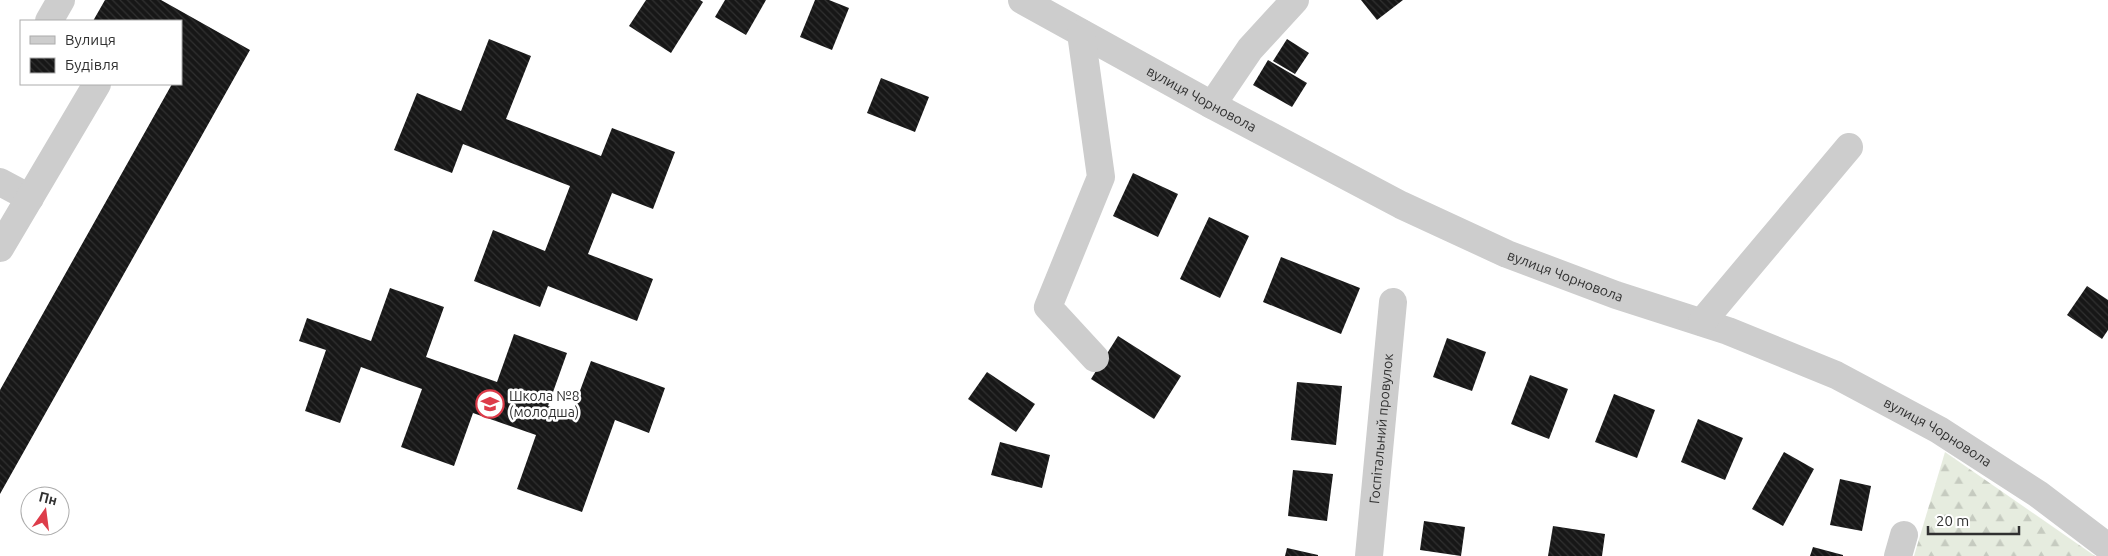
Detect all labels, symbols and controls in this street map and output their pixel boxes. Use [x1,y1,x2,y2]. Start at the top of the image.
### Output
legend [20,20,182,85]
text: Вулиця [65,31,116,48]
text: Будівля [65,56,119,73]
street label: вулиця Чорновола [1144,63,1259,135]
street label: вулиця Чорновола [1505,247,1625,305]
street label: Госпітальний провулок [1366,353,1396,504]
place label: Школа №8 (молодша) [509,388,580,420]
school or university icon: Школа №8 (молодша) [475,389,505,419]
street label: вулиця Чорновола [1881,394,1995,470]
north arrow [20,486,70,536]
text: Пн [37,488,59,508]
scale bar [1928,504,2019,536]
text: 20 m [1936,512,1969,529]

